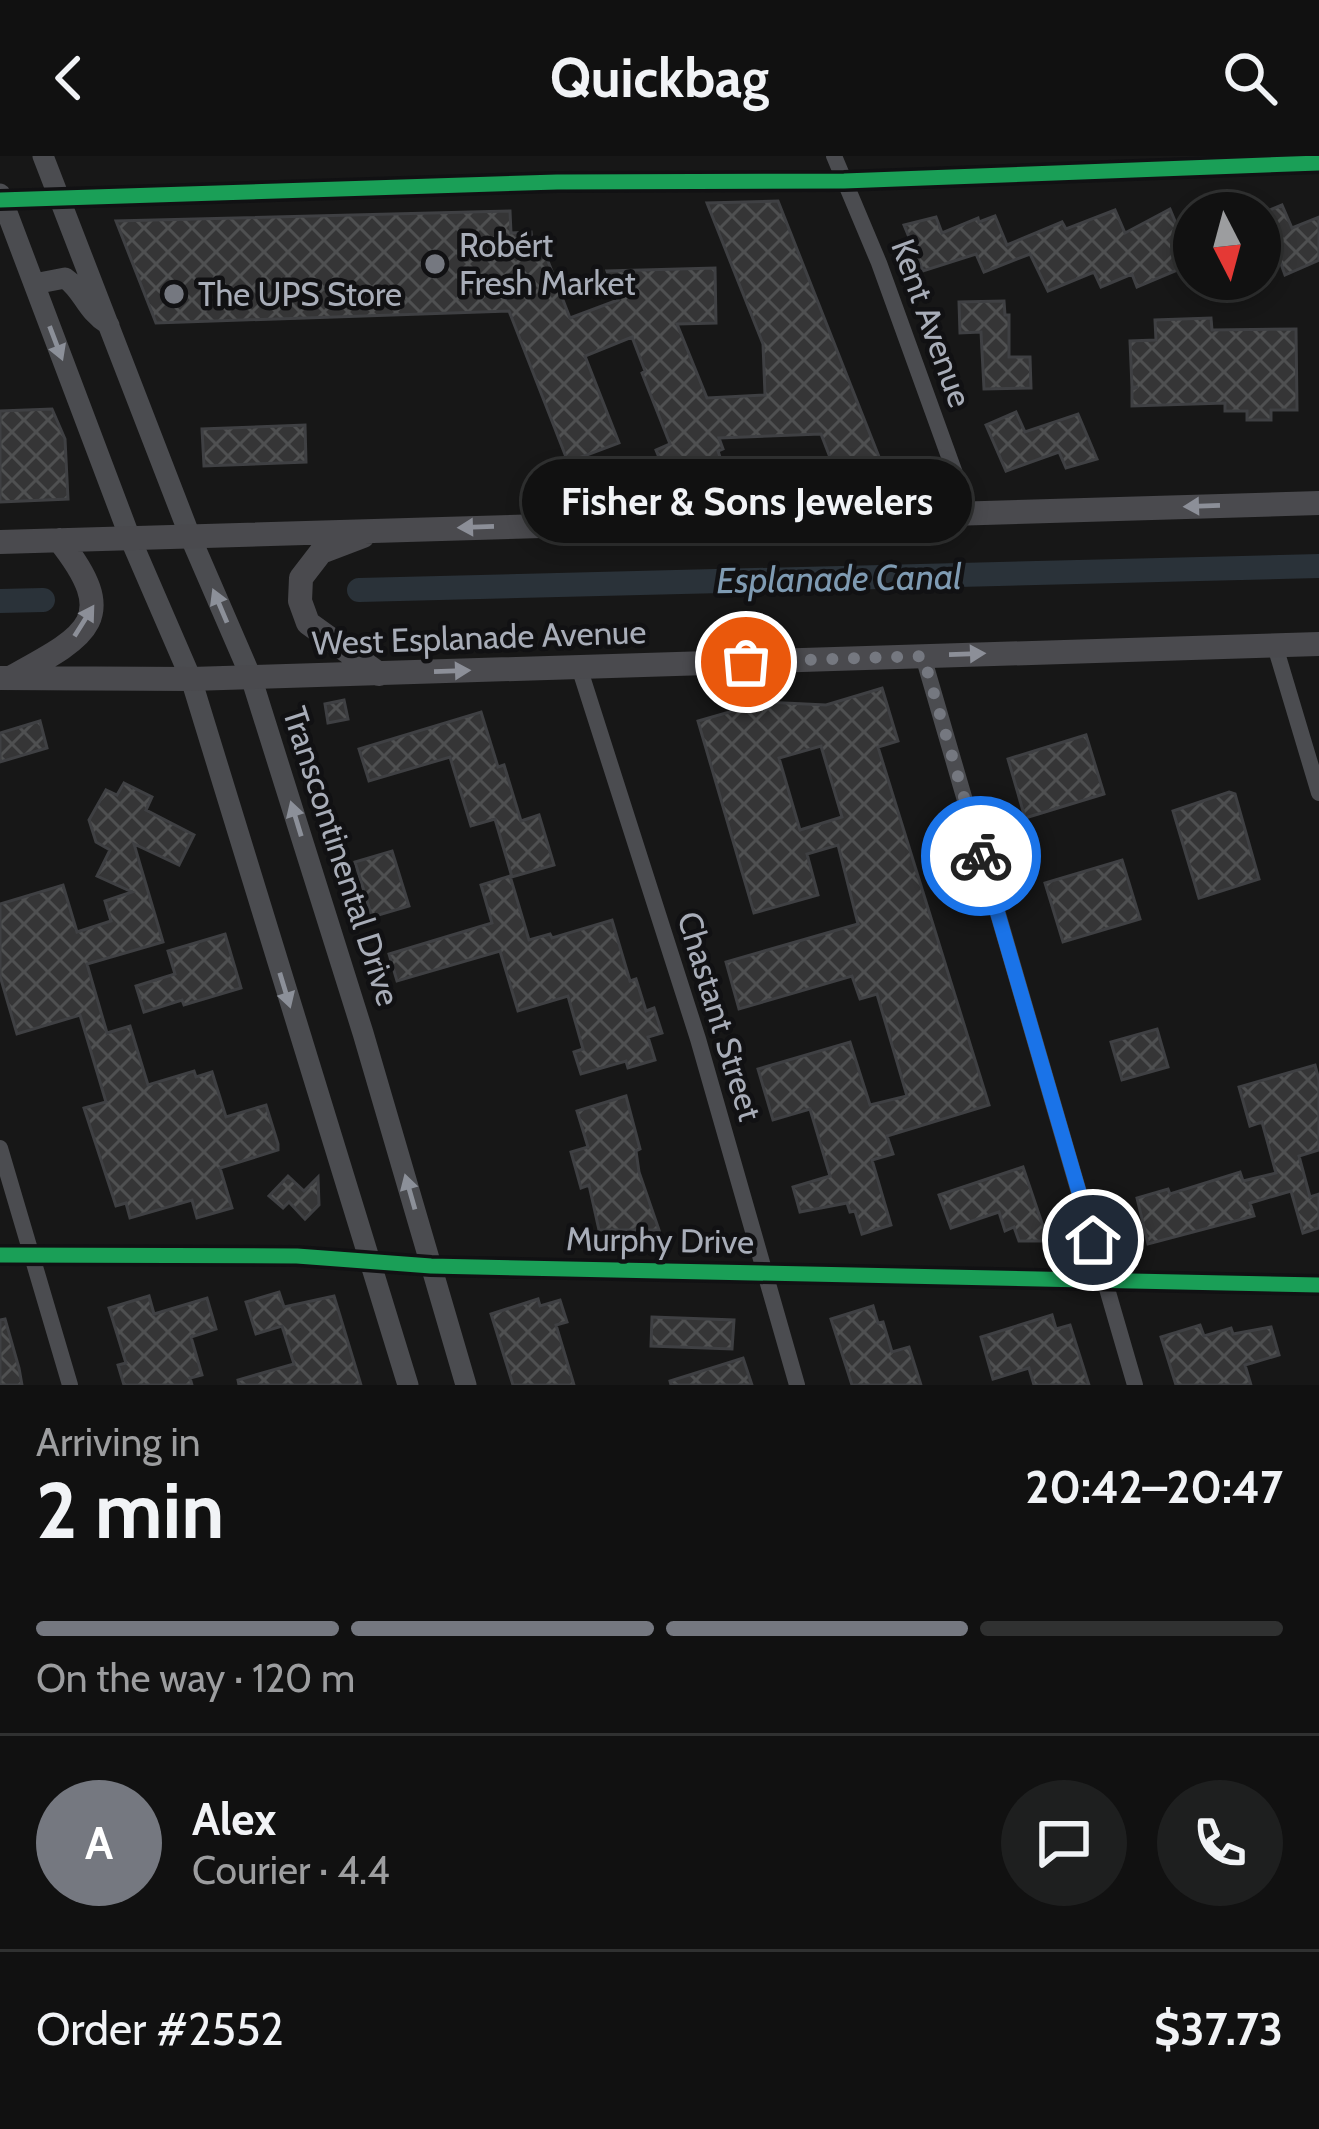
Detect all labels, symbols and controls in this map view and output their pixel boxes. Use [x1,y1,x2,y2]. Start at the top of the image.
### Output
icon: back [36,45,102,111]
text: Quickbag [550,45,769,111]
icon: search [1217,45,1283,111]
north arrow [1173,192,1281,300]
map controls [1173,192,1281,300]
place label: Robért Fresh Market [459,225,636,303]
street label: Kent Avenue [883,234,981,412]
marker: Robért Fresh Market [422,251,448,277]
place label: The UPS Store [198,274,402,314]
marker: The UPS Store [161,281,187,307]
one-way arrow [48,325,67,361]
callout: Fisher & Sons Jewelers [521,458,971,542]
text: Fisher & Sons Jewelers [561,477,933,525]
one-way arrow [1182,497,1220,516]
one-way arrow [456,517,494,536]
water label: Esplanade Canal [716,554,963,602]
one-way arrow [210,589,230,624]
one-way arrow [72,605,94,638]
street label: West Esplanade Avenue [311,611,647,663]
pin [695,611,797,713]
icon: bag [713,629,779,695]
one-way arrow [949,645,987,664]
one-way arrow [434,662,472,681]
street label: Transcontinental Drive [275,702,409,1010]
courier [921,796,1041,916]
one-way arrow [285,800,304,837]
icon: bike [948,823,1014,889]
street label: Chastant Street [669,907,771,1125]
one-way arrow [277,972,295,1009]
one-way arrow [399,1173,418,1210]
pin [1042,1189,1144,1291]
icon: home [1060,1207,1126,1273]
street label: Murphy Drive [566,1218,754,1262]
text: Arriving in [36,1418,200,1466]
text: 20:42–20:47 [1025,1460,1283,1514]
text: 2 min [36,1463,224,1558]
text: On the way · 120 m [36,1654,355,1702]
button: chat [1001,1780,1127,1906]
button: phone [1157,1780,1283,1906]
text: Alex [192,1792,276,1846]
text: A [85,1816,113,1870]
text: Courier · 4.4 [192,1846,390,1894]
text: Order #2552 [36,2002,284,2056]
text: $37.73 [1154,2002,1283,2056]

